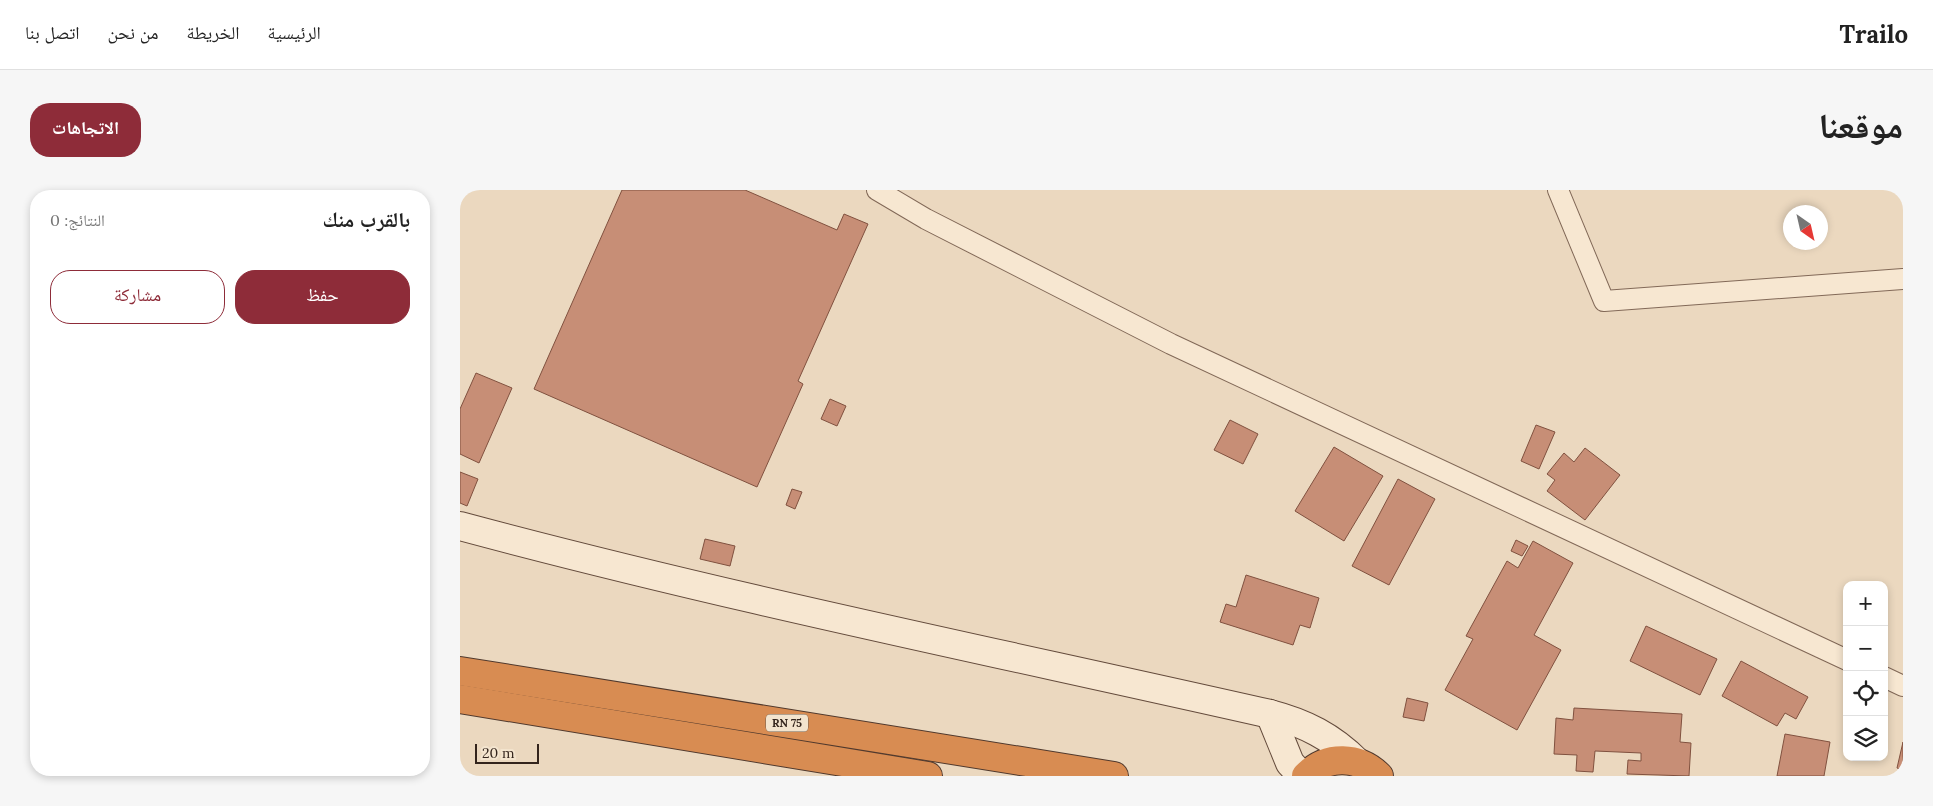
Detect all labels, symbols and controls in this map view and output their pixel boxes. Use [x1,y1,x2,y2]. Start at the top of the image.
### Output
text: Trailo [1840,19,1908,50]
text: اتصل بنا [25,21,80,44]
text: من نحن [108,21,159,44]
text: الخريطة [187,21,240,44]
text: الرئيسية [268,21,321,44]
button: الاتجاهات [30,103,141,157]
text: موقعنا [1818,103,1903,148]
north arrow [1783,205,1828,250]
text: بالقرب منك [323,206,410,233]
text: النتائج: 0 [50,210,105,230]
button: مشاركة [50,270,225,324]
button: حفظ [235,270,410,324]
map controls [1843,581,1888,761]
button: + [1843,581,1888,626]
button: − [1843,626,1888,671]
button: locate [1843,671,1888,716]
road number: RN 75 [766,714,808,732]
button: layers [1843,716,1888,761]
scale bar [475,741,539,764]
text: 20 m [482,744,514,762]

